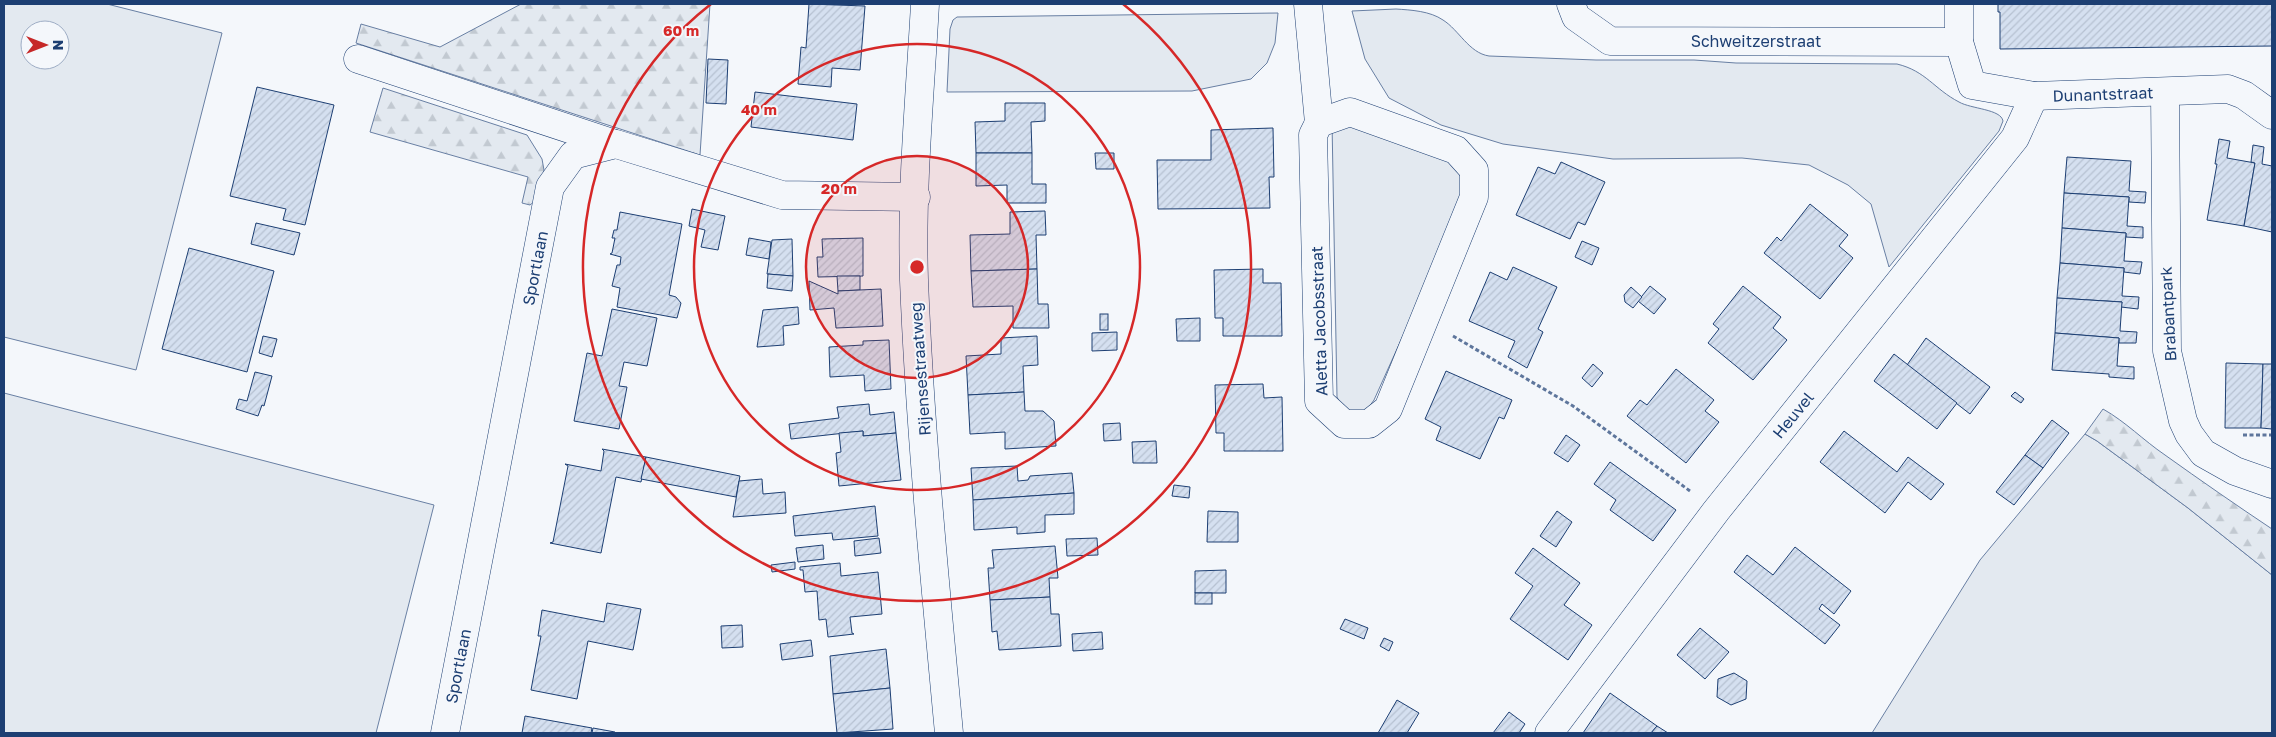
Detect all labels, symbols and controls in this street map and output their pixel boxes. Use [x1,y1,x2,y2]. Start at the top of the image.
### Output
north arrow [20,20,70,70]
text: 60 m [663,21,699,39]
street label: Schweitzerstraat [1691,31,1821,51]
text: N [50,40,67,50]
street label: Dunantstraat [2052,82,2154,106]
text: 40 m [741,100,777,118]
text: 20 m [821,179,857,197]
street label: Sportlaan [518,229,552,307]
street label: Aletta Jacobsstraat [1306,246,1332,396]
centre of rings [908,258,926,276]
street label: Brabantpark [2156,266,2180,362]
street label: Rijensestraatweg [905,302,935,436]
street label: Heuvel [1768,388,1818,442]
street label: Sportlaan [441,627,475,705]

